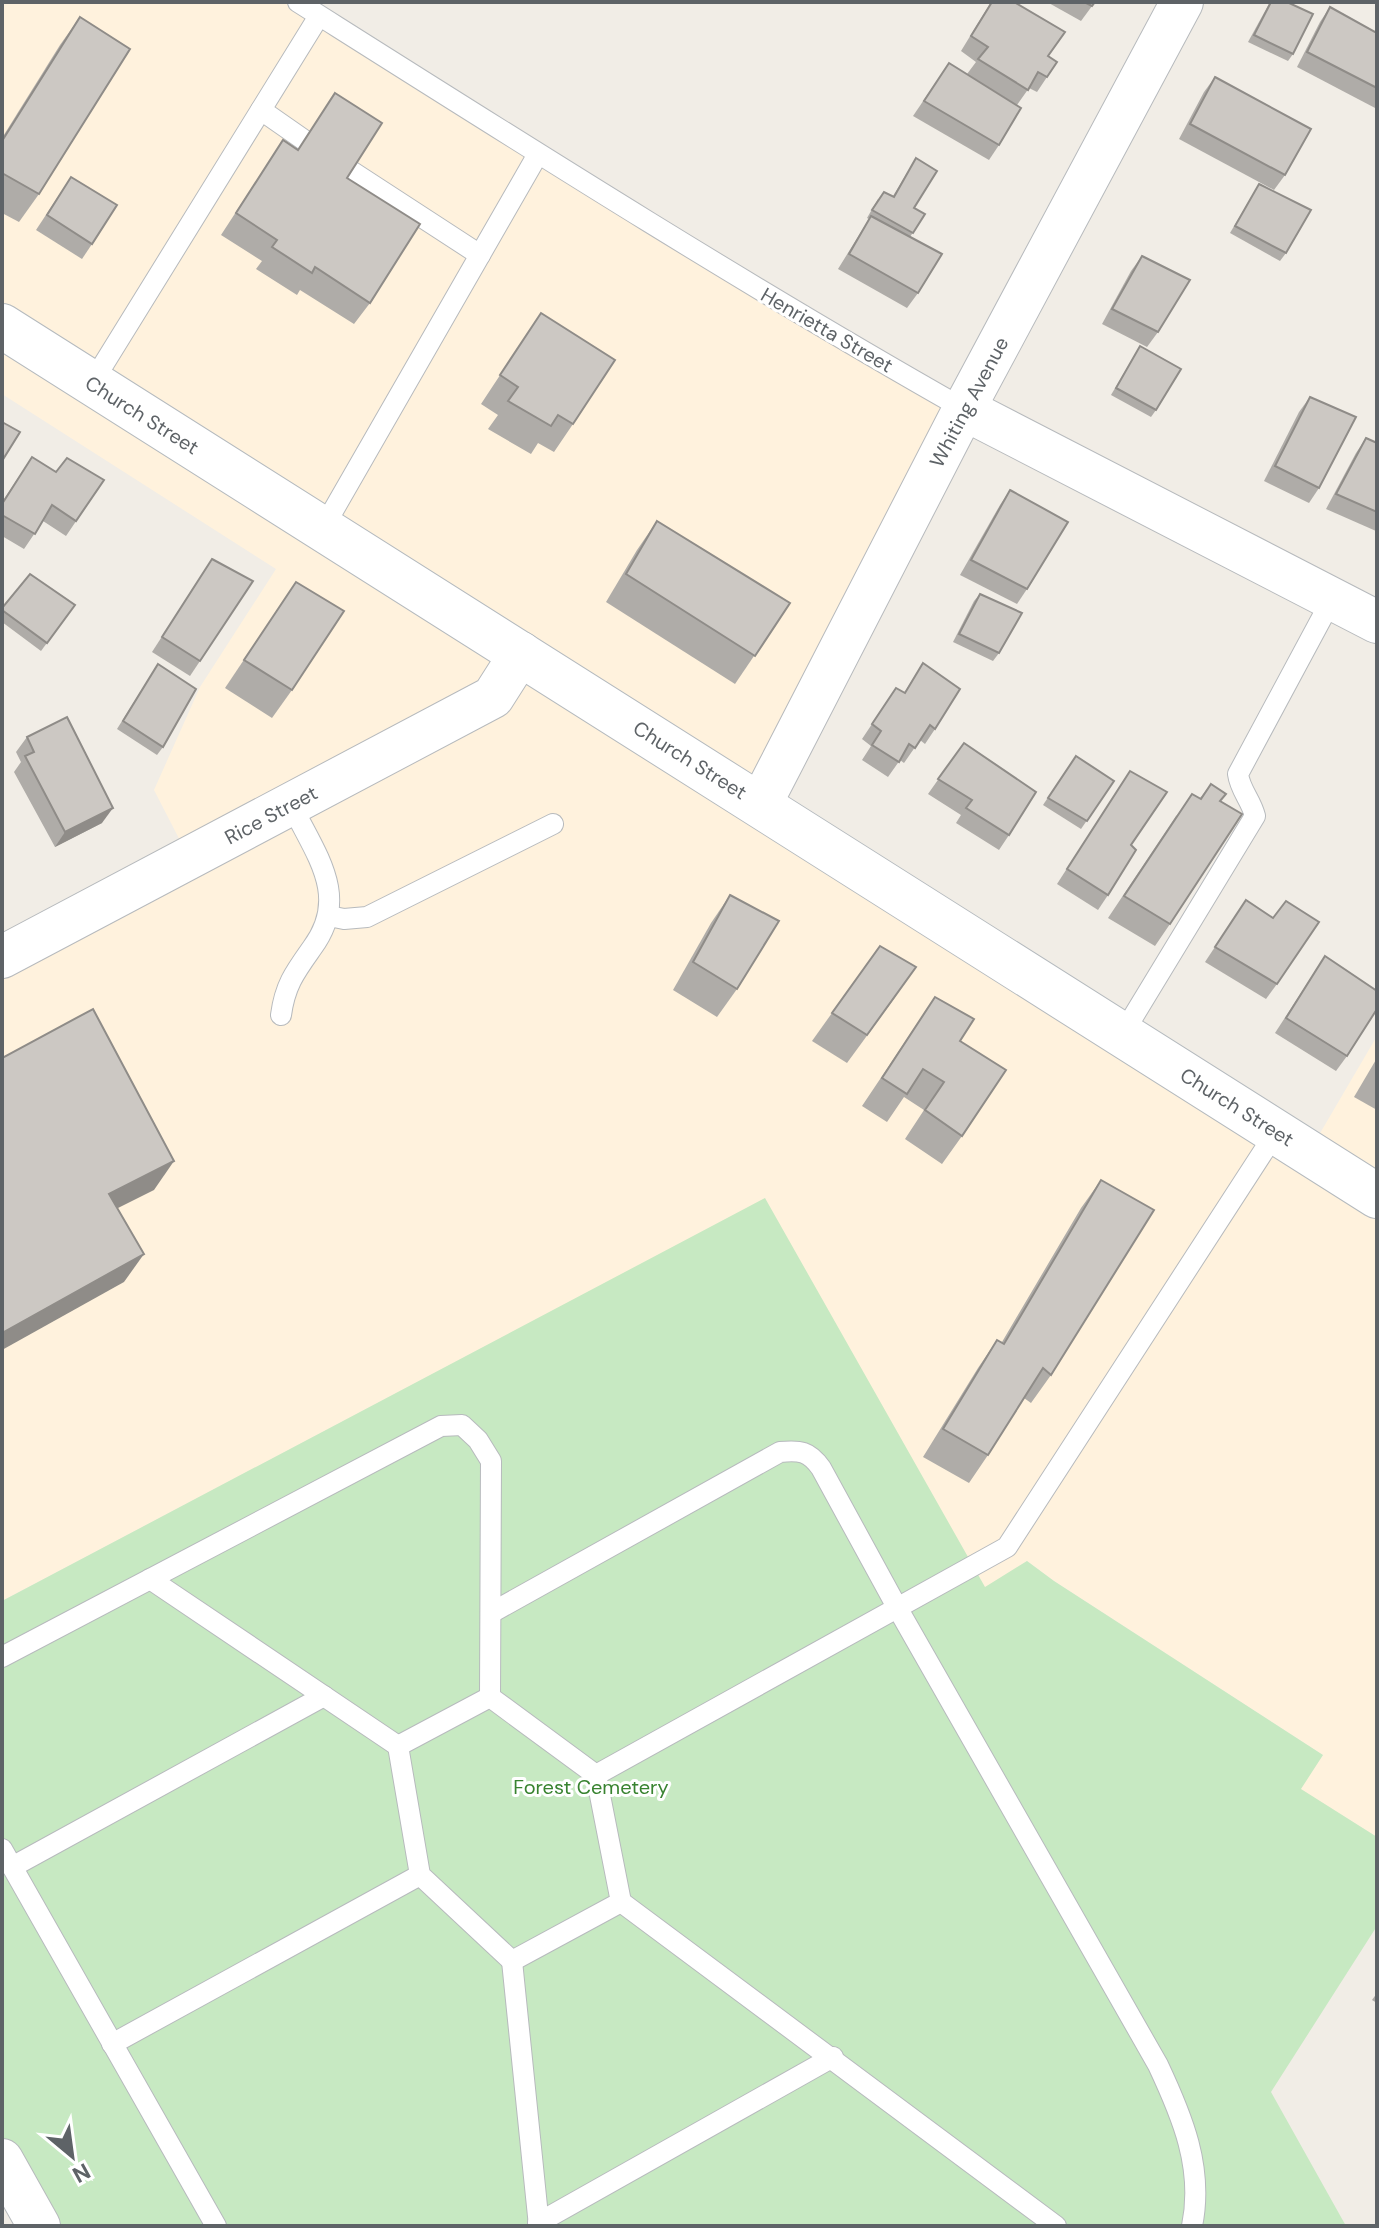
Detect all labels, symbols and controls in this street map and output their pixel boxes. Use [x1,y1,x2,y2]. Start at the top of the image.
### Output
street label: Henrietta Street [756,282,898,378]
street label: Whiting Avenue [924,332,1014,472]
street label: Church Street [80,370,204,460]
street label: Church Street [628,715,752,805]
street label: Rice Street [220,780,322,850]
street label: Church Street [1175,1062,1299,1152]
park label: Forest Cemetery [513,1774,669,1800]
north arrow [32,2116,112,2196]
text: N [67,2156,96,2190]

